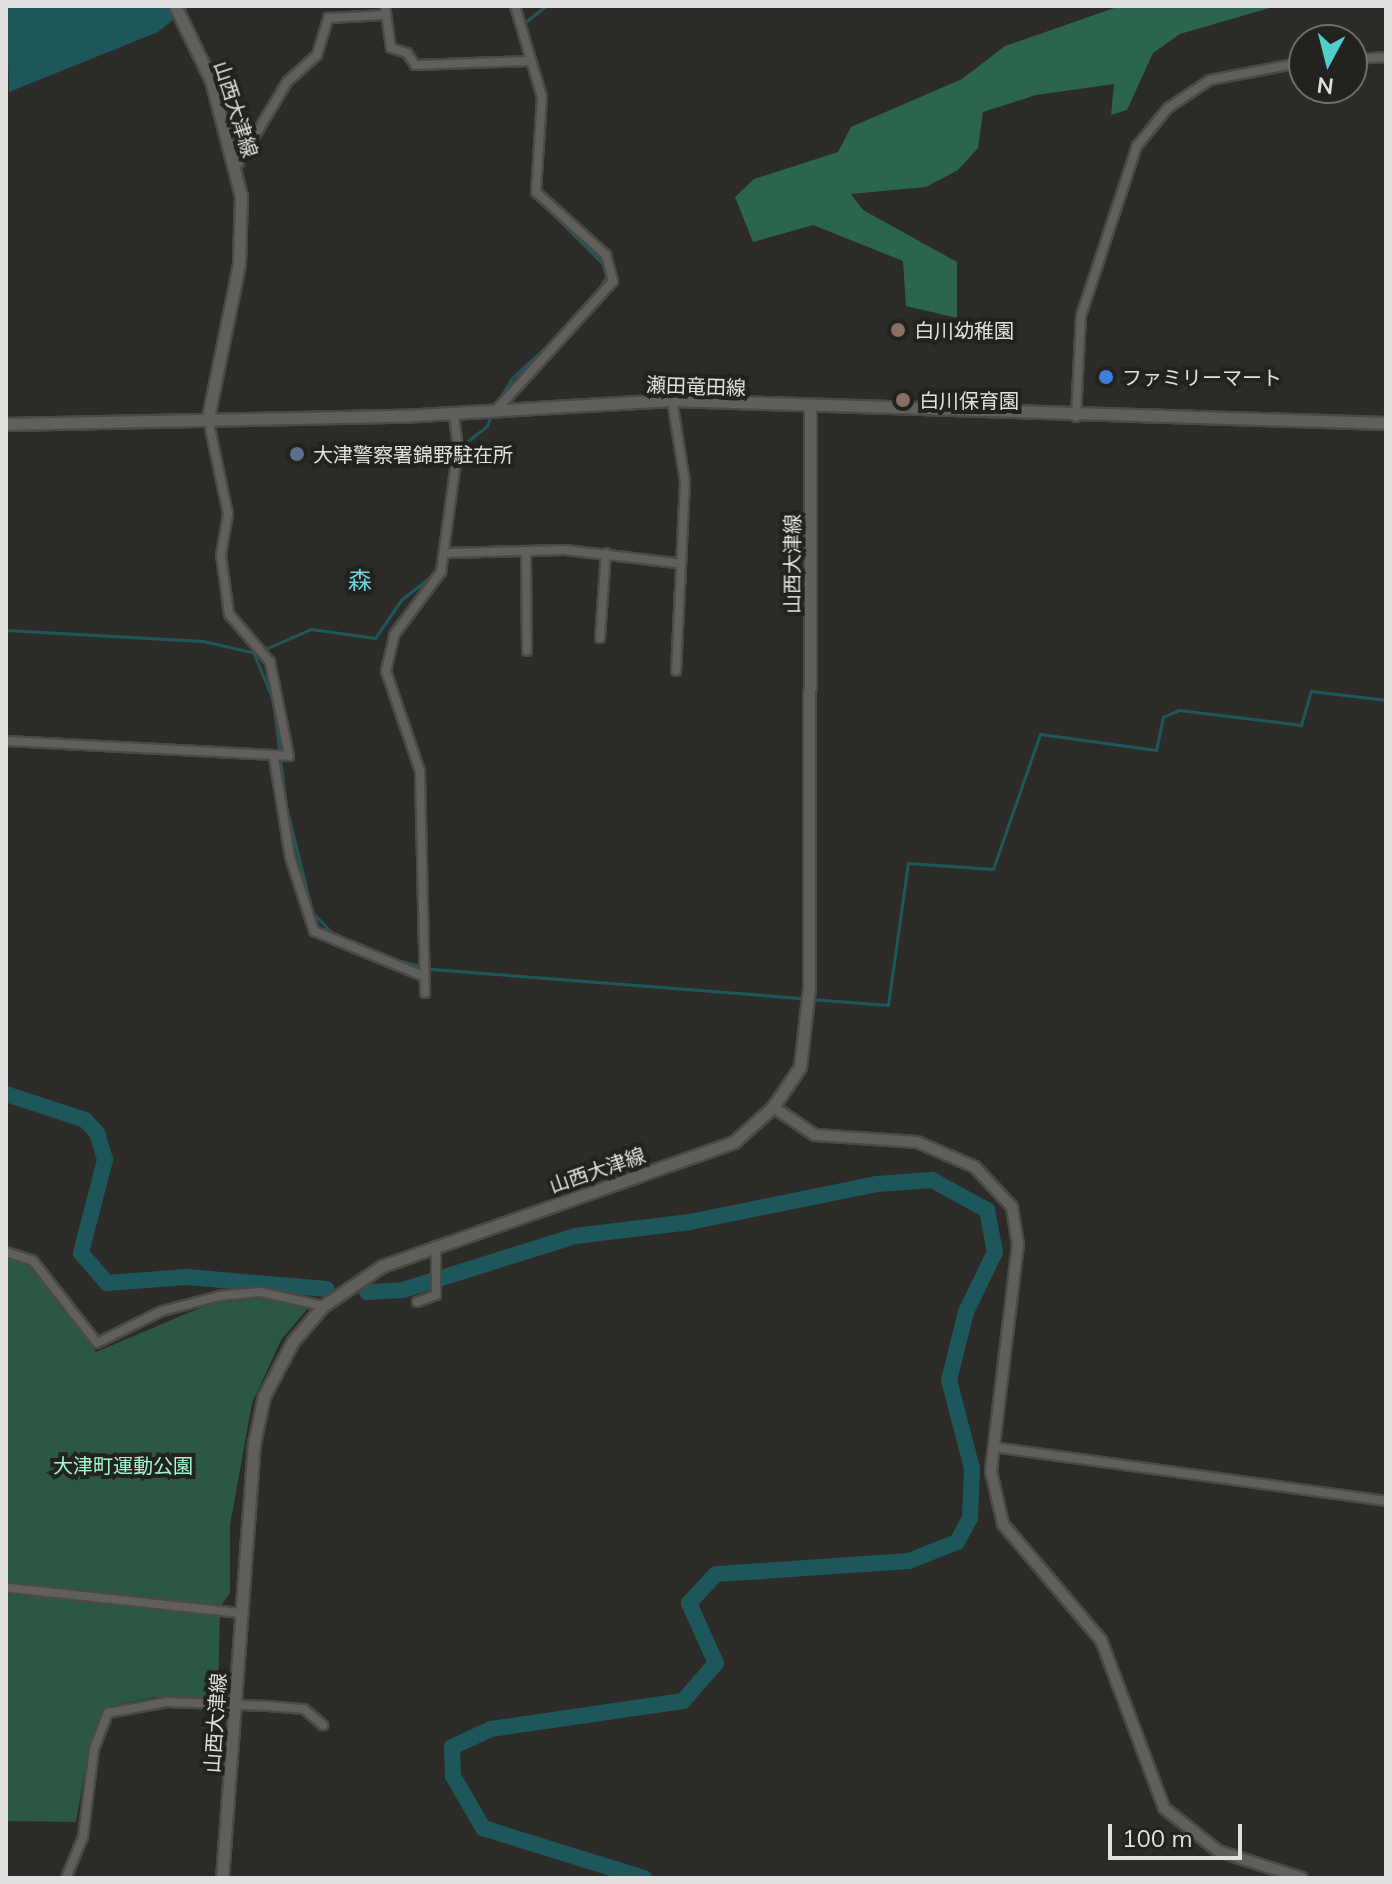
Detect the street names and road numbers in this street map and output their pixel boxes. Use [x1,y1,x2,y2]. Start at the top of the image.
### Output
street label: 山西大津線 [209,58,263,160]
street label: 瀬田竜田線 [646,372,746,400]
street label: 山西大津線 [780,514,804,614]
street label: 山西大津線 [546,1142,648,1198]
street label: 山西大津線 [200,1672,230,1774]

